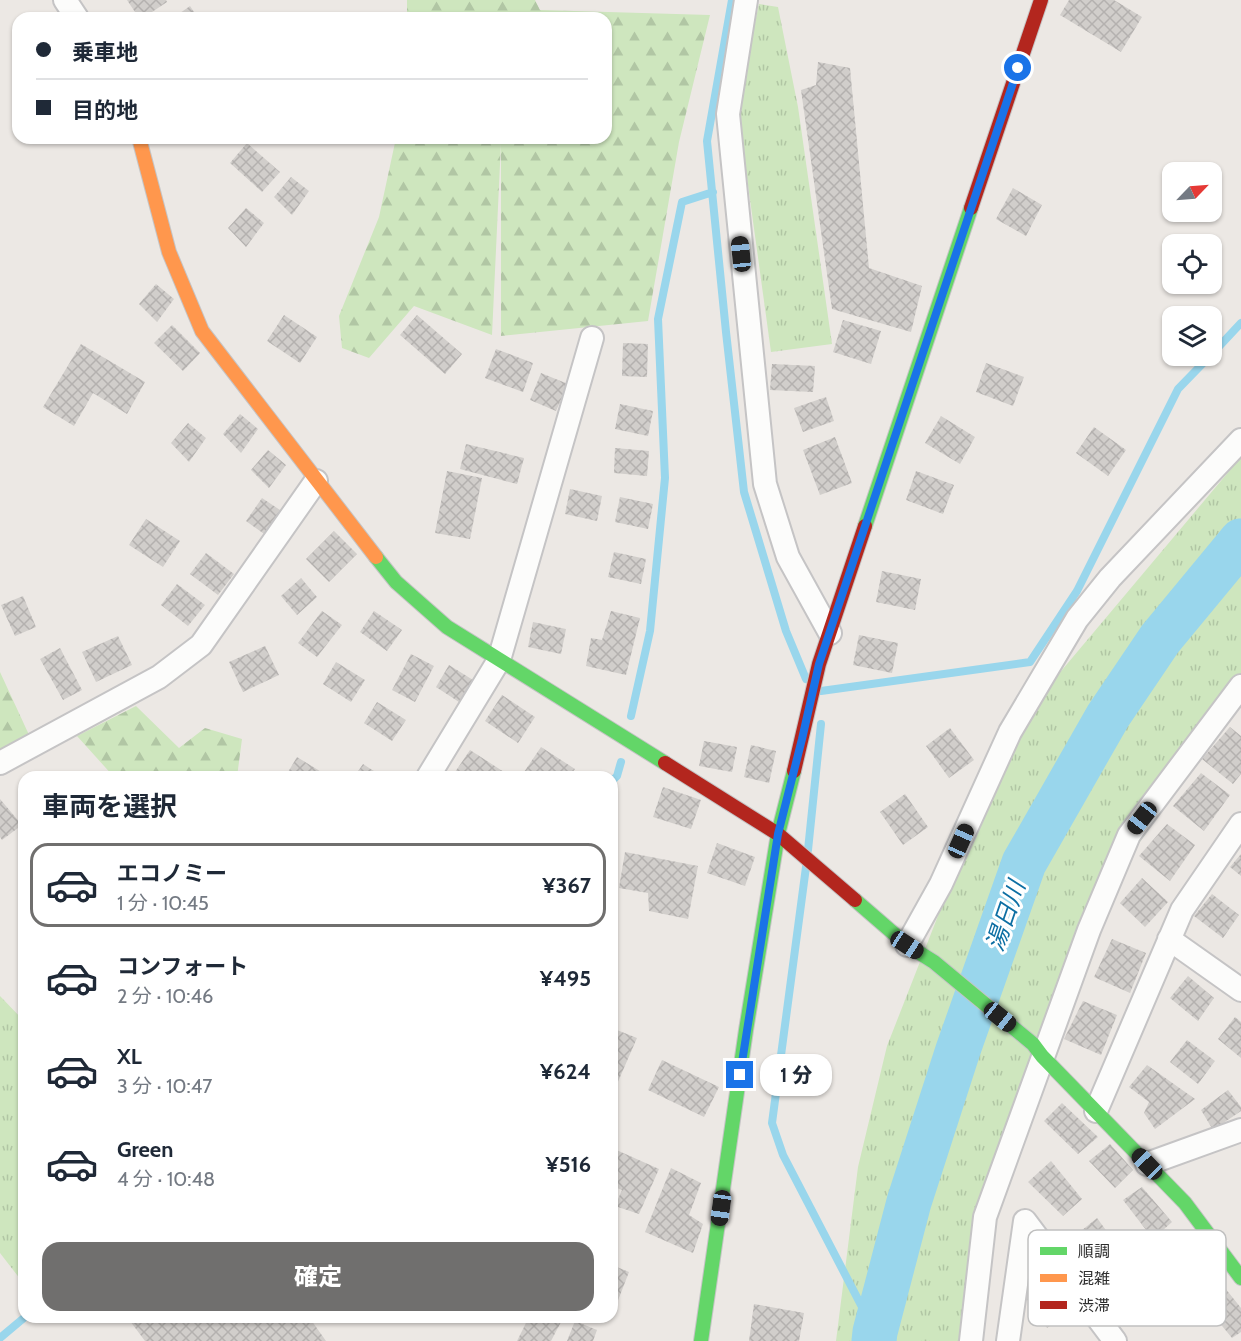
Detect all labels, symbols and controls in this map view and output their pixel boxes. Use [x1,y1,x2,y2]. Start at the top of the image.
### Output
text: 乗車地 [72,39,138,66]
route start [1004,54,1031,81]
text: 目的地 [72,97,138,124]
north arrow [1162,162,1222,222]
map controls [1162,162,1222,366]
button: locate [1162,234,1222,294]
car [730,235,752,273]
button: layers [1162,306,1222,366]
text: 車両を選択 [42,790,177,823]
car [1124,798,1160,838]
car [945,821,977,861]
icon: car [45,858,99,912]
text: エコノミー [117,860,227,887]
text: ¥367 [542,872,591,899]
water label: 湯日川 [980,874,1032,955]
text: 1 分 · 10:45 [117,891,209,915]
car [887,928,927,962]
icon: car [45,951,99,1005]
text: コンフォート [117,953,248,980]
text: ¥495 [540,965,591,992]
text: 2 分 · 10:46 [117,984,213,1008]
car [980,999,1020,1035]
text: XL [117,1043,142,1070]
icon: car [45,1044,99,1098]
callout: 1 分 [761,1054,833,1096]
text: ¥624 [540,1058,591,1085]
route end [726,1061,753,1088]
text: 1 分 [780,1063,812,1087]
text: 3 分 · 10:47 [117,1074,212,1098]
text: Green [117,1136,173,1163]
icon: car [45,1137,99,1191]
car [1128,1145,1166,1183]
text: ¥516 [545,1151,591,1178]
text: 4 分 · 10:48 [117,1167,215,1191]
car [710,1189,732,1227]
legend [1028,1230,1226,1326]
button: 確定 [42,1242,594,1311]
text: 順調 [1078,1242,1110,1261]
text: 混雑 [1078,1269,1110,1288]
text: 渋滞 [1078,1296,1110,1315]

